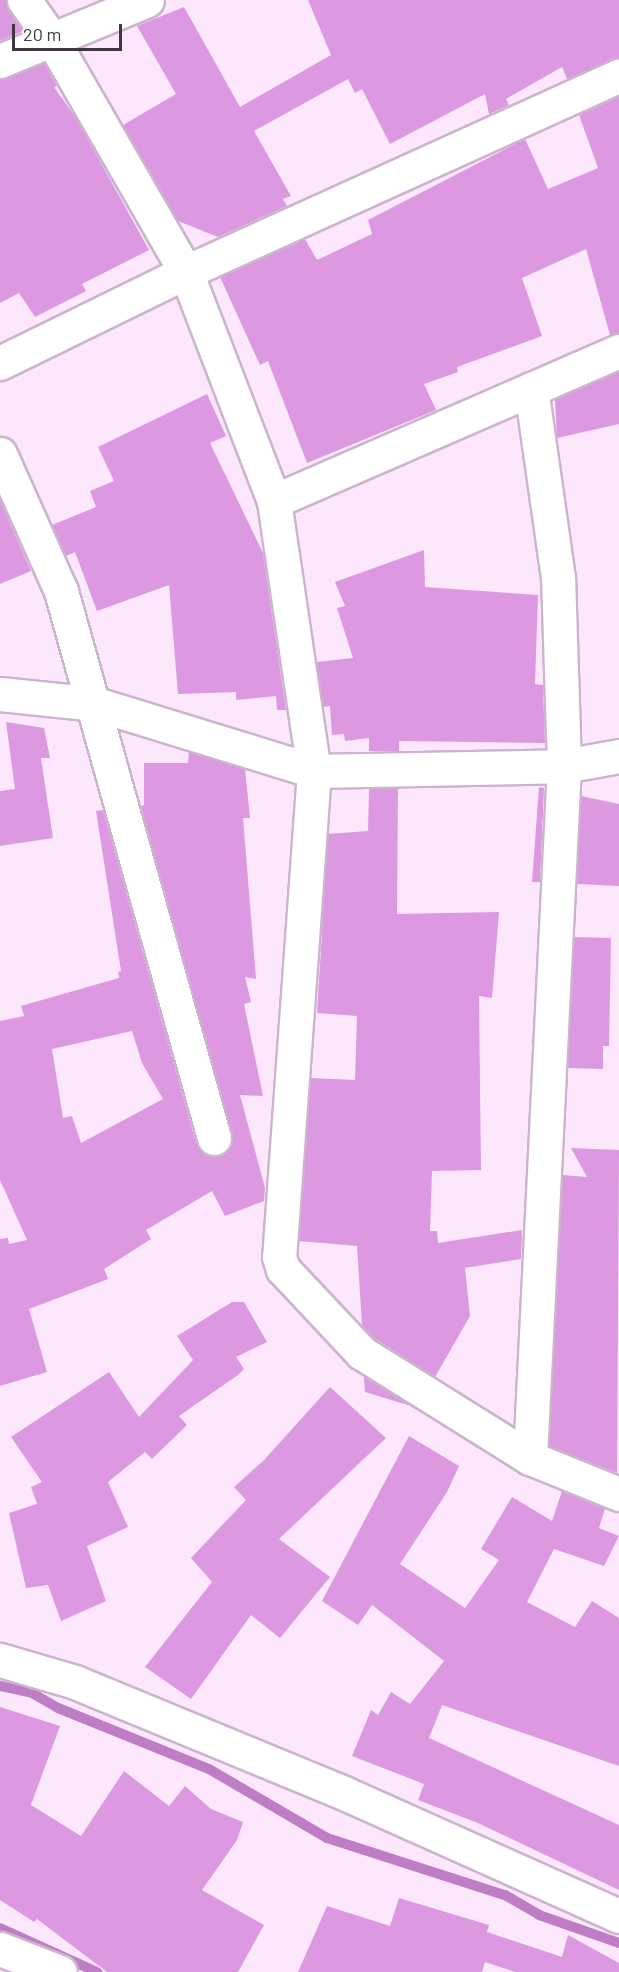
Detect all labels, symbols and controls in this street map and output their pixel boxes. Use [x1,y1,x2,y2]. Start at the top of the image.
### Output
scale bar [15,12,124,50]
text: 20 m [23,23,61,45]

